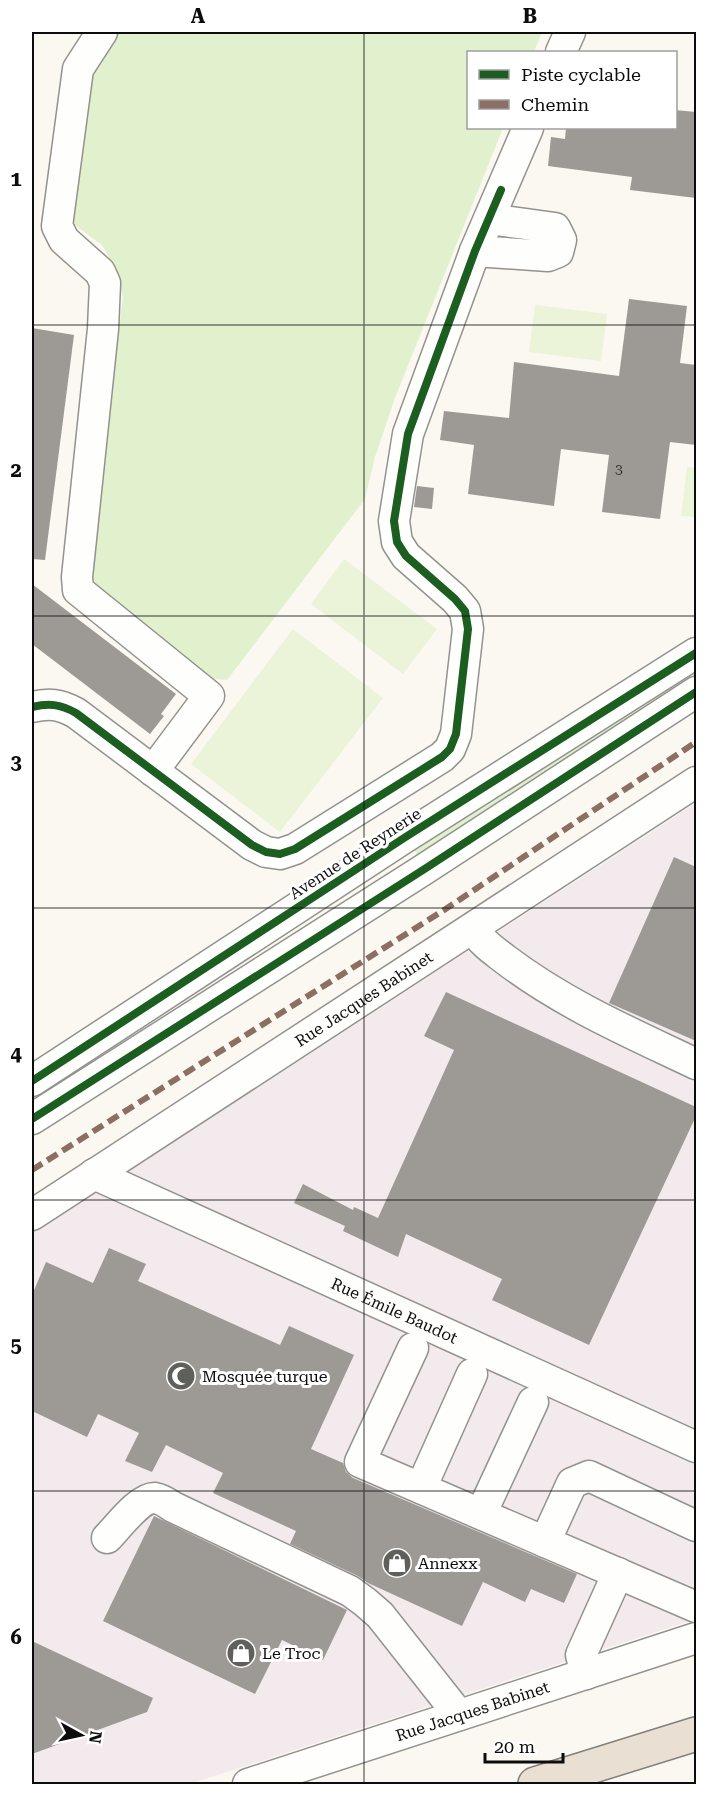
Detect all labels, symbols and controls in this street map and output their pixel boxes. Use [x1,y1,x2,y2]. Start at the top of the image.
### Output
text: A [191,4,206,28]
text: B [523,4,537,28]
legend [467,51,677,129]
text: Piste cyclable [521,64,641,85]
text: Chemin [521,94,590,115]
text: 1 [10,167,22,191]
text: 2 [10,458,22,482]
house number: 3 [615,461,623,477]
text: 3 [10,750,22,774]
street label: Avenue de Reynerie [286,804,425,903]
street label: Rue Jacques Babinet [292,947,436,1051]
text: 4 [10,1042,22,1066]
street label: Rue Émile Baudot [328,1274,461,1348]
text: 5 [10,1333,22,1357]
mosque icon: Mosquée turque [165,1360,197,1392]
place label: Mosquée turque [202,1367,328,1386]
shop icon: Annexx [381,1547,413,1579]
place label: Annexx [418,1554,478,1573]
text: 6 [10,1625,22,1649]
shop icon: Le Troc [225,1637,257,1669]
place label: Le Troc [262,1644,321,1663]
street label: Rue Jacques Babinet [393,1677,552,1745]
north arrow [51,1705,111,1765]
scale bar [485,1726,563,1764]
text: N [85,1730,106,1744]
text: 20 m [494,1736,535,1757]

